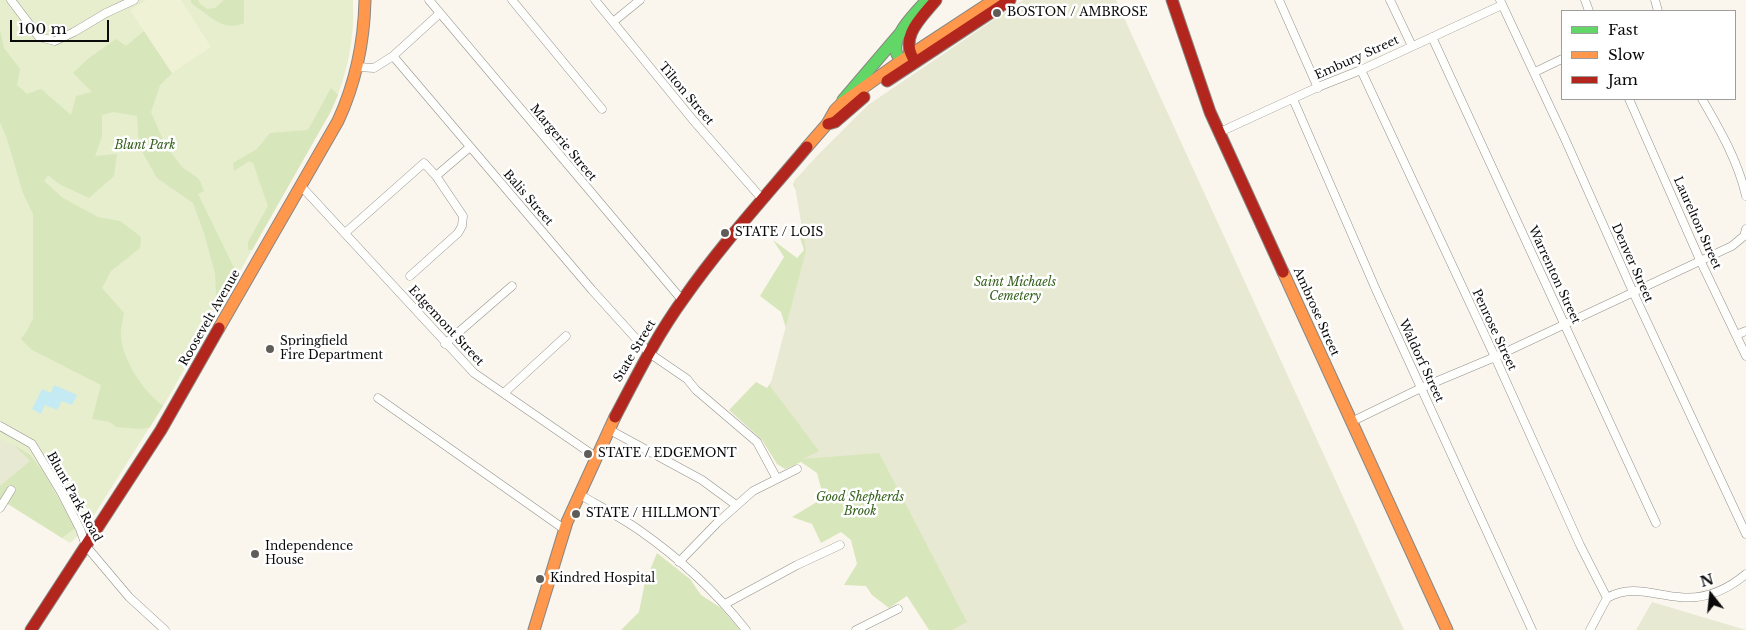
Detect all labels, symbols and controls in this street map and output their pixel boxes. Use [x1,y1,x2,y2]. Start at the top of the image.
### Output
place label: BOSTON / AMBROSE [1007,6,1148,20]
marker: BOSTON / AMBROSE [991,7,1003,19]
scale bar [12,10,111,42]
legend [1561,10,1736,100]
text: 100 m [18,19,67,38]
text: Fast [1608,20,1638,39]
street label: Embury Street [1313,33,1401,83]
text: Slow [1608,45,1645,64]
street label: Tilton Street [656,60,716,128]
text: Jam [1608,70,1638,89]
street label: Margerie Street [527,102,599,184]
park label: Blunt Park [115,139,175,153]
street label: Balis Street [500,167,556,229]
street label: Laurelton Street [1670,174,1724,272]
street label: Denver Street [1608,221,1656,305]
street label: Warrenton Street [1525,224,1583,326]
place label: STATE / LOIS [735,226,823,240]
marker: STATE / LOIS [719,227,731,239]
street label: Ambrose Street [1290,266,1342,358]
street label: Roosevelt Avenue [177,267,243,369]
park label: Saint Michaels Cemetery [974,276,1056,304]
street label: Edgemont Street [405,283,487,369]
street label: Penrose Street [1469,287,1519,373]
street label: State Street [611,317,659,385]
street label: Waldorf Street [1396,317,1446,405]
place label: Springfield Fire Department [280,335,383,363]
marker: Springfield Fire Department [264,343,276,355]
place label: STATE / EDGEMONT [598,447,737,461]
marker: STATE / EDGEMONT [582,448,594,460]
street label: Blunt Park Road [43,450,105,544]
park label: Good Shepherds Brook [816,491,904,519]
place label: STATE / HILLMONT [586,507,720,521]
marker: STATE / HILLMONT [570,508,582,520]
place label: Independence House [265,540,353,568]
marker: Independence House [249,548,261,560]
north arrow [1686,570,1736,620]
text: N [1698,570,1716,591]
place label: Kindred Hospital [550,572,655,586]
marker: Kindred Hospital [534,573,546,585]

